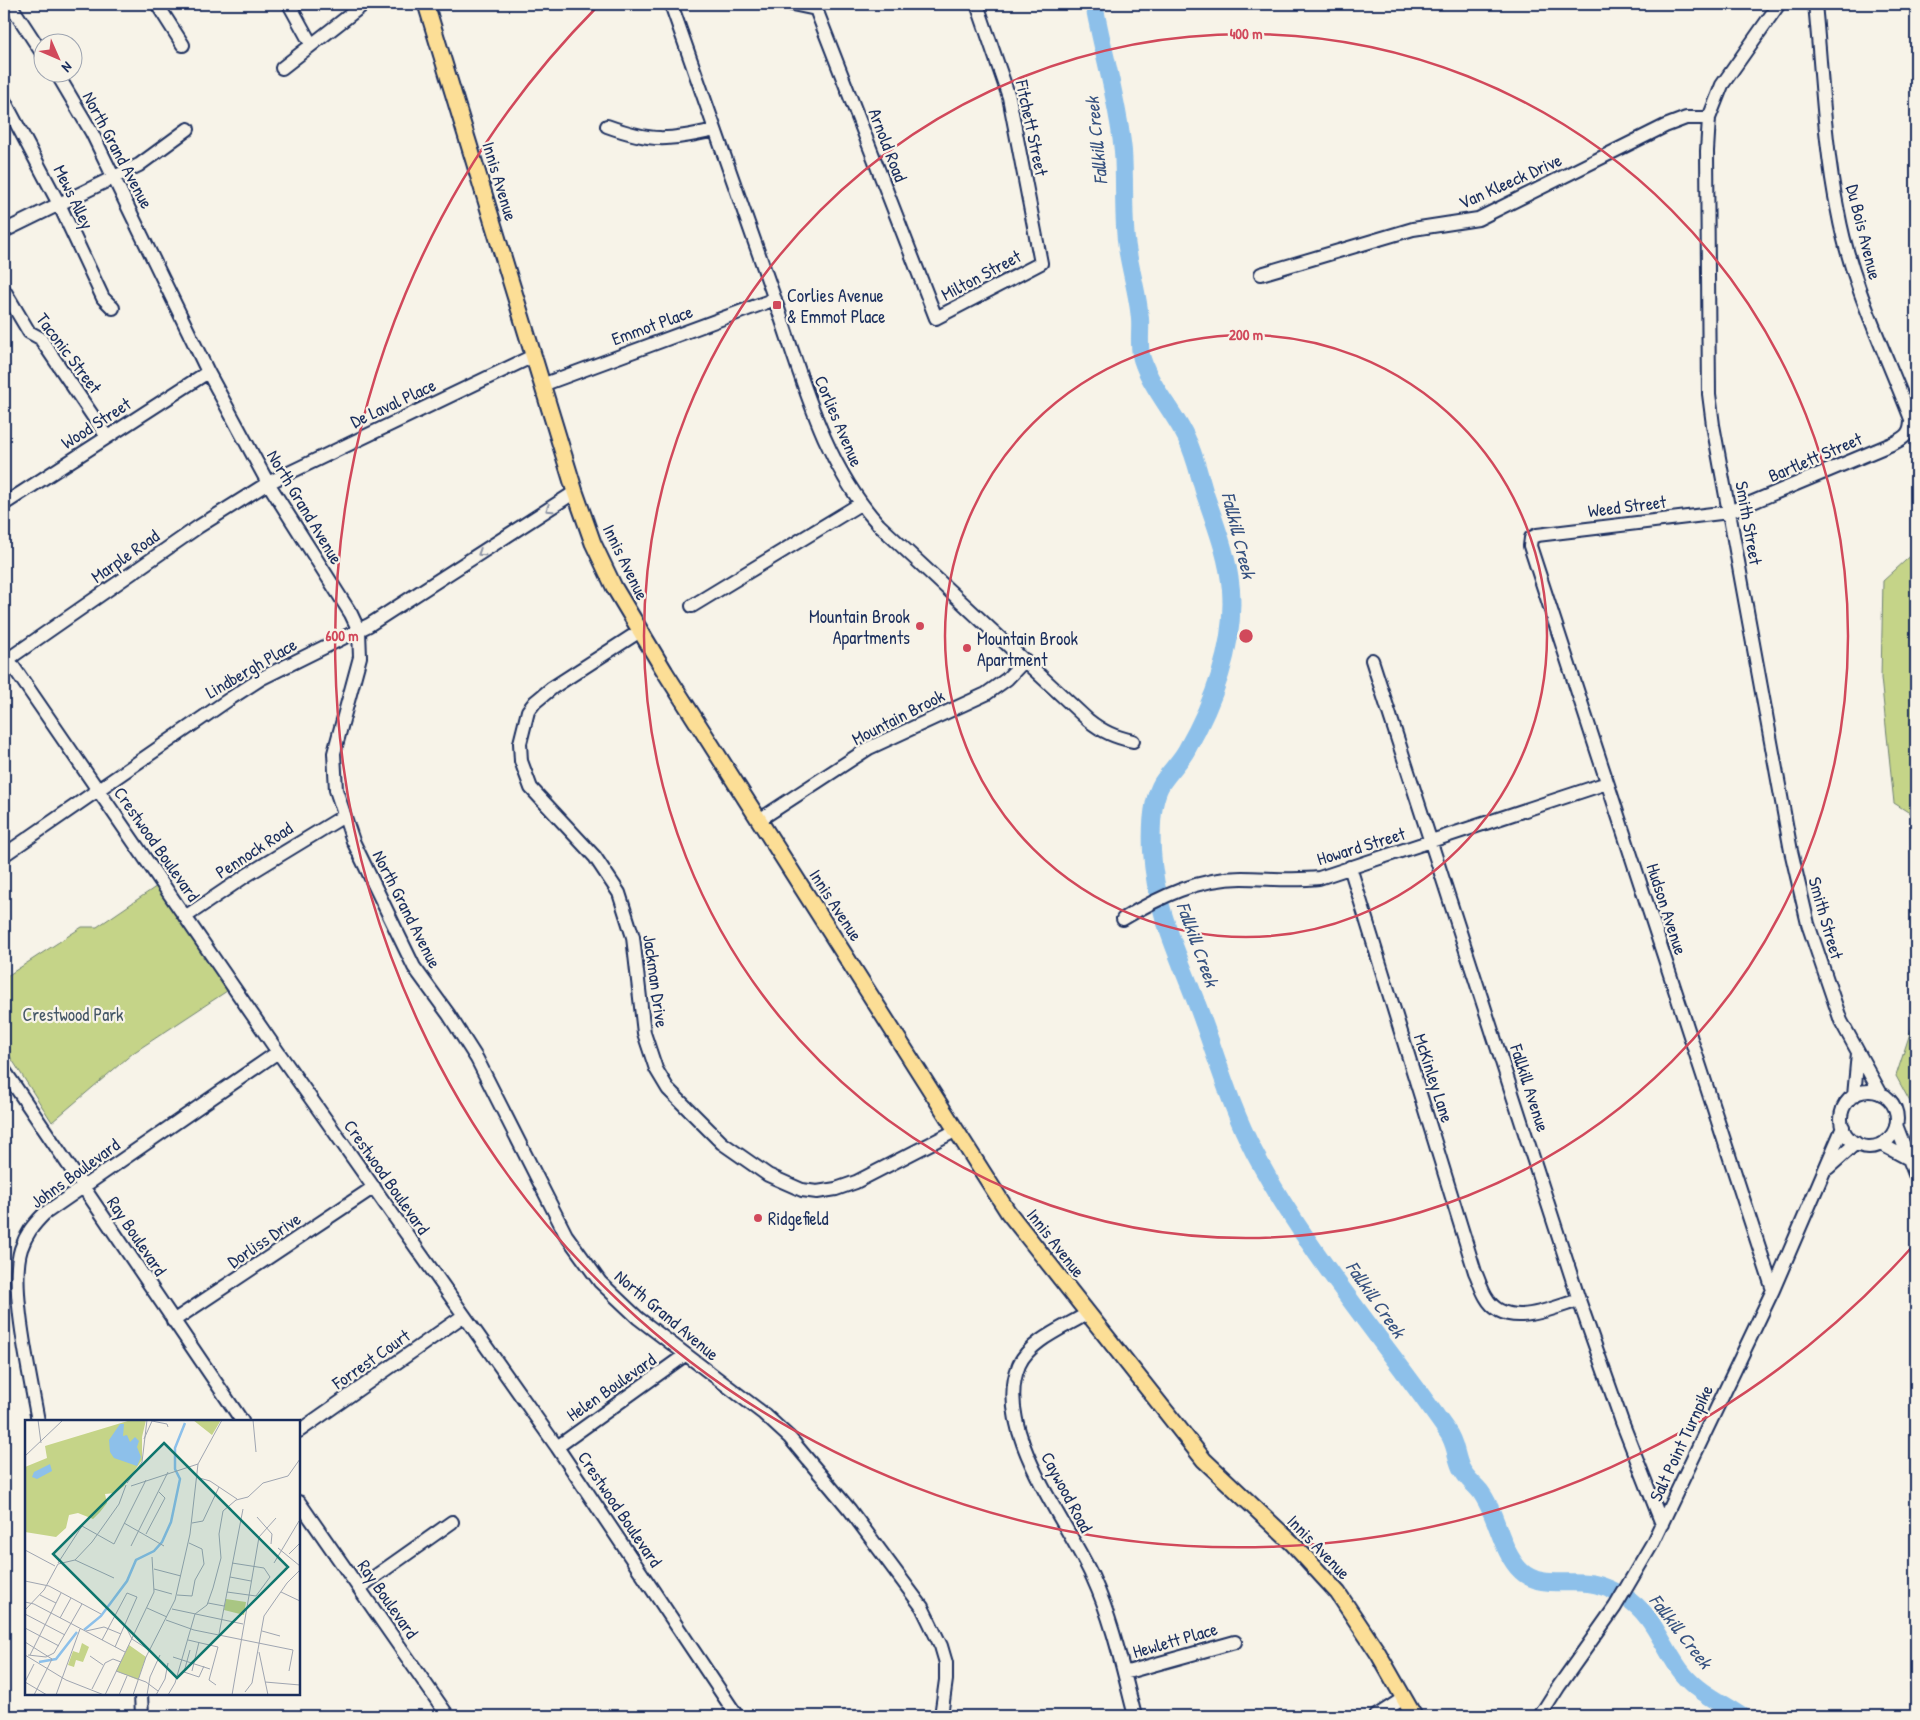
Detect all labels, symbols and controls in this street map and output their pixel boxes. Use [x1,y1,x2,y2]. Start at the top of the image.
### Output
text: 400 m [1230,23,1262,44]
north arrow [32,32,82,82]
text: N [58,58,77,77]
street label: Fitchett Street [1009,77,1054,179]
street label: North Grand Avenue [77,87,159,213]
water label: Fallkill Creek [1078,94,1114,186]
street label: Arnold Road [863,105,913,185]
street label: Innis Avenue [476,138,524,224]
street label: Van Kleeck Drive [1454,147,1566,215]
street label: Mews Alley [48,161,100,234]
street label: Du Bois Avenue [1840,182,1888,282]
street label: Milton Street [937,243,1026,306]
place label: Corlies Avenue & Emmot Place [787,283,885,329]
street label: Emmot Place [608,299,696,351]
marker: Corlies Avenue & Emmot Place [771,299,783,311]
street label: Taconic Street [30,308,108,399]
text: 200 m [1229,324,1263,345]
street label: De Laval Place [346,372,440,434]
street label: Corlies Avenue [809,372,869,470]
street label: Wood Street [56,391,136,455]
street label: Bartlett Street [1764,426,1867,488]
street label: North Grand Avenue [261,445,349,569]
street label: Smith Street [1729,479,1769,567]
water label: Fallkill Creek [1216,489,1263,583]
street label: Weed Street [1587,489,1668,523]
one-way arrow [545,503,554,513]
street label: Innis Avenue [597,520,655,604]
street label: Marple Road [86,523,164,589]
one-way arrow [478,547,487,556]
place label: Mountain Brook Apartments [809,604,911,650]
marker: Mountain Brook Apartments [914,620,926,632]
text: 600 m [325,625,359,646]
place label: Mountain Brook Apartment [977,626,1078,672]
centre of rings [1237,627,1255,645]
street label: Lindbergh Place [201,632,301,704]
marker: Mountain Brook Apartment [961,642,973,654]
street label: Mountain Brook [847,683,949,751]
street label: Crestwood Boulevard [108,782,206,906]
street label: Pennock Road [211,816,297,884]
street label: Howard Street [1314,820,1409,871]
street label: North Grand Avenue [367,846,447,972]
street label: Hudson Avenue [1640,860,1694,958]
street label: Innis Avenue [803,864,869,946]
street label: Smith Street [1802,874,1850,963]
water label: Fallkill Creek [1171,898,1226,992]
street label: Jackman Drive [637,933,675,1029]
park label: Crestwood Park [22,1002,124,1027]
street label: McKinley Lane [1408,1030,1460,1126]
street label: Fallkill Avenue [1504,1040,1556,1135]
street label: Crestwood Boulevard [338,1115,436,1239]
street label: Johns Boulevard [25,1132,125,1214]
street label: Ray Boulevard [101,1191,173,1281]
street label: Innis Avenue [1021,1203,1091,1283]
street label: Dorliss Drive [222,1206,306,1274]
place label: Ridgefield [768,1206,829,1231]
marker: Ridgefield [752,1212,764,1224]
water label: Fallkill Creek [1340,1255,1413,1344]
street label: North Grand Avenue [609,1264,725,1366]
street label: Forrest Court [326,1323,416,1396]
street label: Helen Boulevard [561,1347,661,1427]
street label: Salt Point Turnpike [1643,1381,1719,1505]
inset map [25,1420,300,1695]
street label: Crestwood Boulevard [572,1446,668,1572]
street label: Caywood Road [1035,1447,1099,1537]
street label: Innis Avenue [1282,1509,1356,1585]
street label: Ray Boulevard [352,1555,424,1643]
water label: Fallkill Creek [1644,1588,1720,1675]
street label: Hewlett Place [1130,1616,1220,1664]

